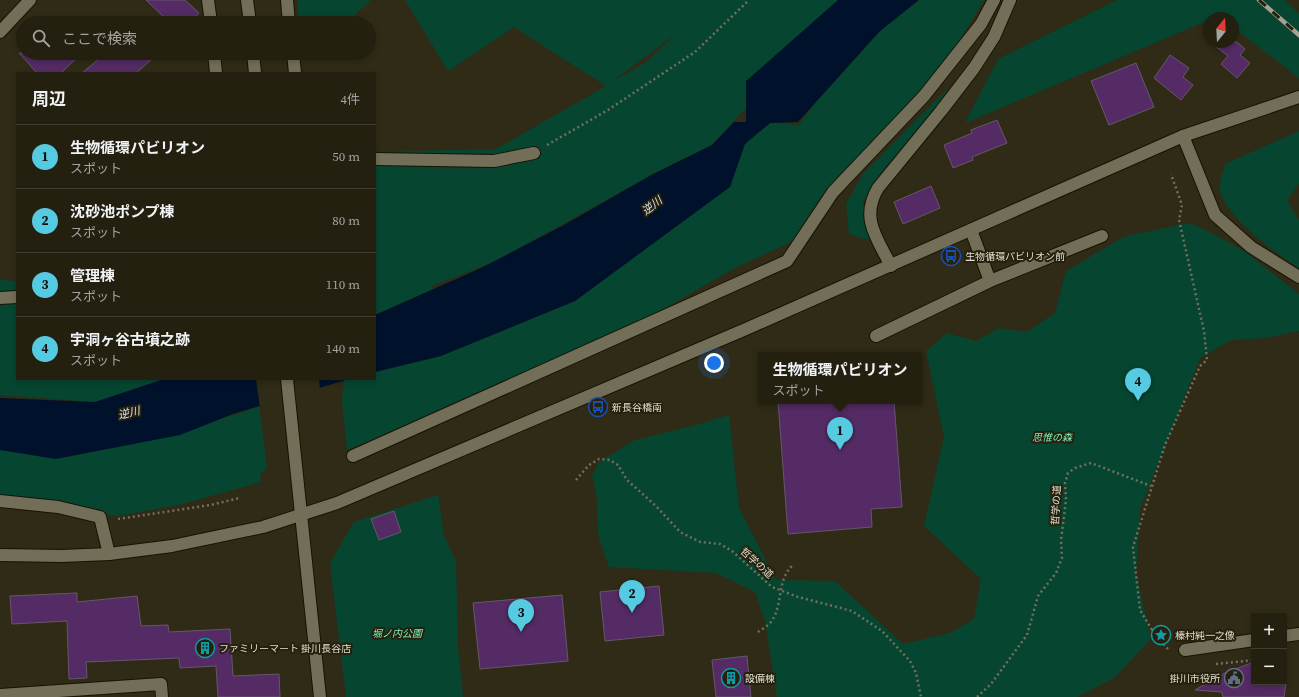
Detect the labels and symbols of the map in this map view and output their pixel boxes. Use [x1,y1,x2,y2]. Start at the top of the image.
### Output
north arrow [1203,12,1239,48]
water label: 逆川 [639,193,666,219]
bus stop icon: 生物循環パビリオン前 [940,245,962,267]
place label: 生物循環パビリオン前 [965,250,1065,263]
your location [704,353,724,373]
pin: 4 [1125,368,1151,401]
bus stop icon: 新長谷橋南 [587,396,609,418]
place label: 新長谷橋南 [612,401,662,414]
water label: 逆川 [117,403,142,423]
pin: 1 [827,417,853,450]
park label: 思惟の森 [1032,431,1073,444]
street label: 哲学の道 [1048,485,1064,525]
street label: 哲学の道 [738,545,776,581]
pin: 2 [619,580,645,613]
pin: 3 [508,599,534,632]
place icon: 榛村純一之像 [1150,624,1172,646]
park label: 堀ノ内公園 [372,627,424,640]
place label: 榛村純一之像 [1175,629,1235,642]
building icon: ファミリーマート 掛川長谷店 [194,637,216,659]
place label: ファミリーマート 掛川長谷店 [219,642,351,655]
building icon: 設備棟 [720,667,742,689]
public building icon: 掛川市役所 [1223,667,1245,689]
place label: 設備棟 [745,672,775,685]
place label: 掛川市役所 [1170,672,1220,685]

